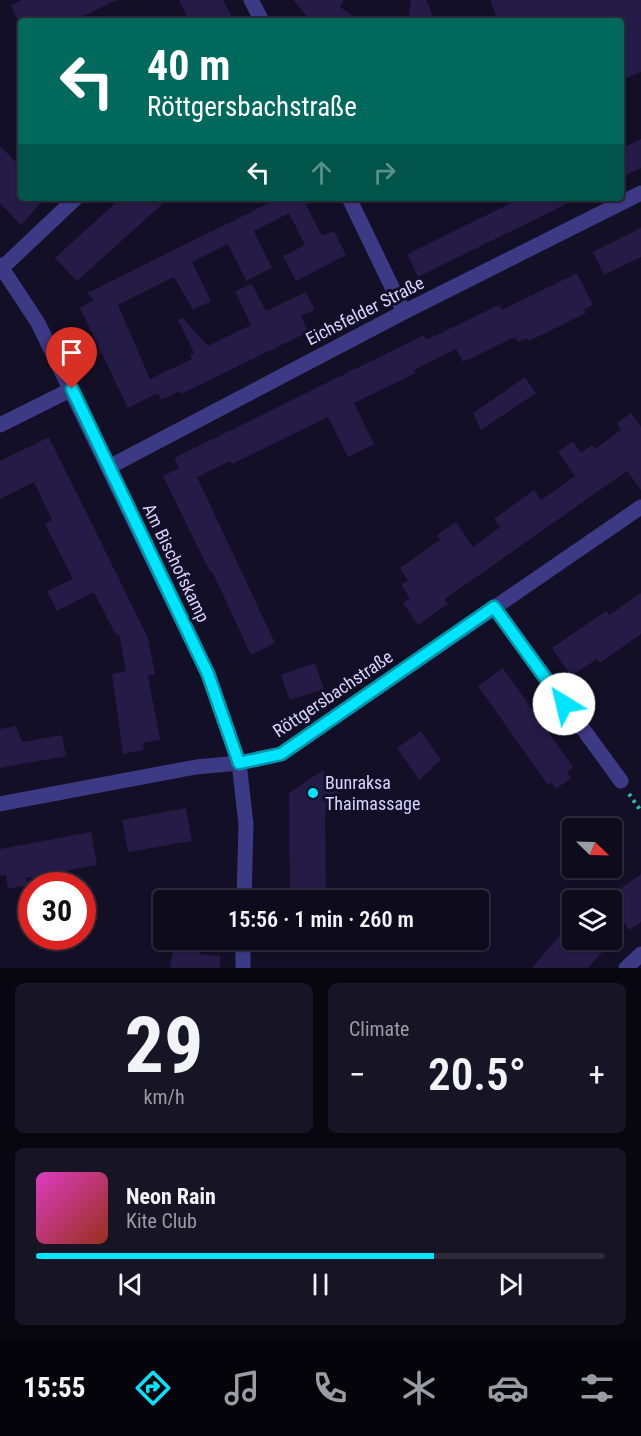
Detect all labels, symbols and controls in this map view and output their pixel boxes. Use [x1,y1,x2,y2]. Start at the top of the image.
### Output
text: 40 m [147,41,230,90]
icon: left [48,42,126,120]
text: Röttgersbachstraße [147,91,357,123]
icon: left [242,156,275,189]
icon: ahead [305,156,338,189]
icon: right [368,156,401,189]
street label: Eichsfelder Straße [302,272,427,349]
pin [46,327,97,389]
icon: arrive [55,336,88,369]
street label: Am Bischofskamp [139,500,214,626]
street label: Röttgersbachstraße [269,646,397,741]
position arrow [532,672,596,736]
place label: Bunraksa Thaimassage [325,772,420,814]
marker: Bunraksa Thaimassage [306,786,320,800]
north arrow [562,818,622,878]
map controls [562,818,622,950]
speed limit sign: 30 [18,872,96,950]
button: layers [562,890,622,950]
text: 15:56 · 1 min · 260 m [228,907,414,932]
text: 29 [125,1000,203,1091]
text: Climate [349,1017,409,1041]
text: 20.5° [428,1048,526,1101]
text: − [349,1055,366,1094]
text: + [589,1055,605,1094]
text: km/h [143,1085,185,1109]
text: Neon Rain [126,1184,216,1209]
text: Kite Club [126,1209,197,1233]
icon: previous [114,1268,147,1301]
icon: pause [304,1268,337,1301]
icon: next [494,1268,527,1301]
icon: directions [132,1367,174,1409]
icon: music [221,1367,263,1409]
icon: phone [309,1367,351,1409]
icon: climate [398,1367,440,1409]
icon: car [487,1367,529,1409]
icon: filters [576,1367,618,1409]
text: 15:55 [23,1372,85,1404]

